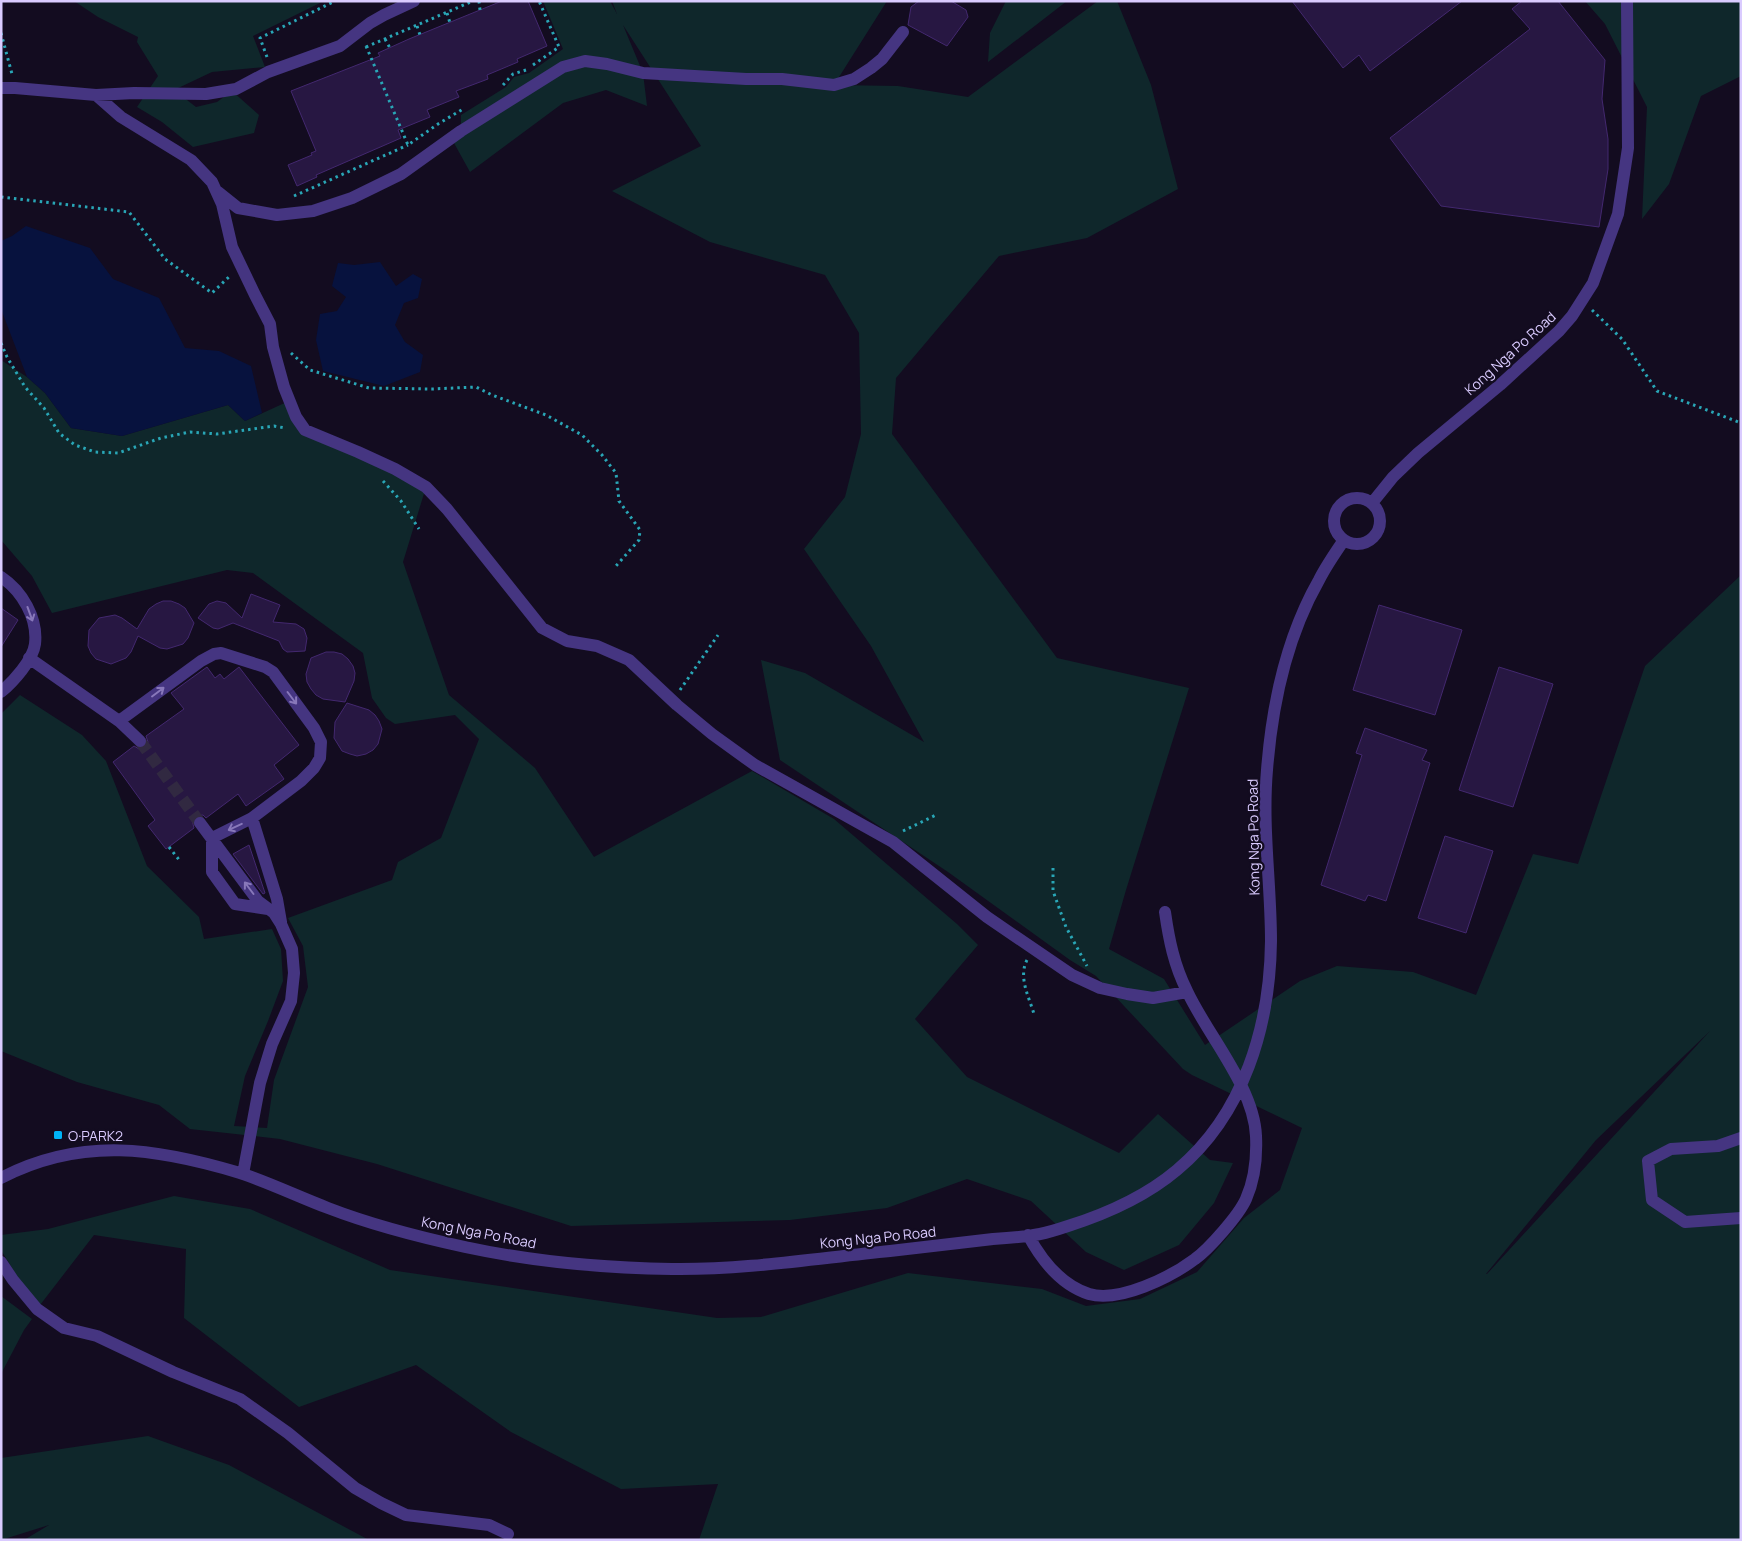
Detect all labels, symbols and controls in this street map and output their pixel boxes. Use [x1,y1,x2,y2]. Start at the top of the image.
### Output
street label: Kong Nga Po Road [1460,307,1560,399]
one-way arrow [26,606,35,622]
one-way arrow [151,687,164,698]
one-way arrow [287,690,297,704]
street label: Kong Nga Po Road [1242,779,1264,895]
one-way arrow [228,823,243,832]
one-way arrow [244,881,254,895]
place label: O·PARK2 [68,1126,123,1145]
marker: O·PARK2 [52,1129,64,1141]
street label: Kong Nga Po Road [420,1212,538,1252]
street label: Kong Nga Po Road [819,1221,937,1253]

